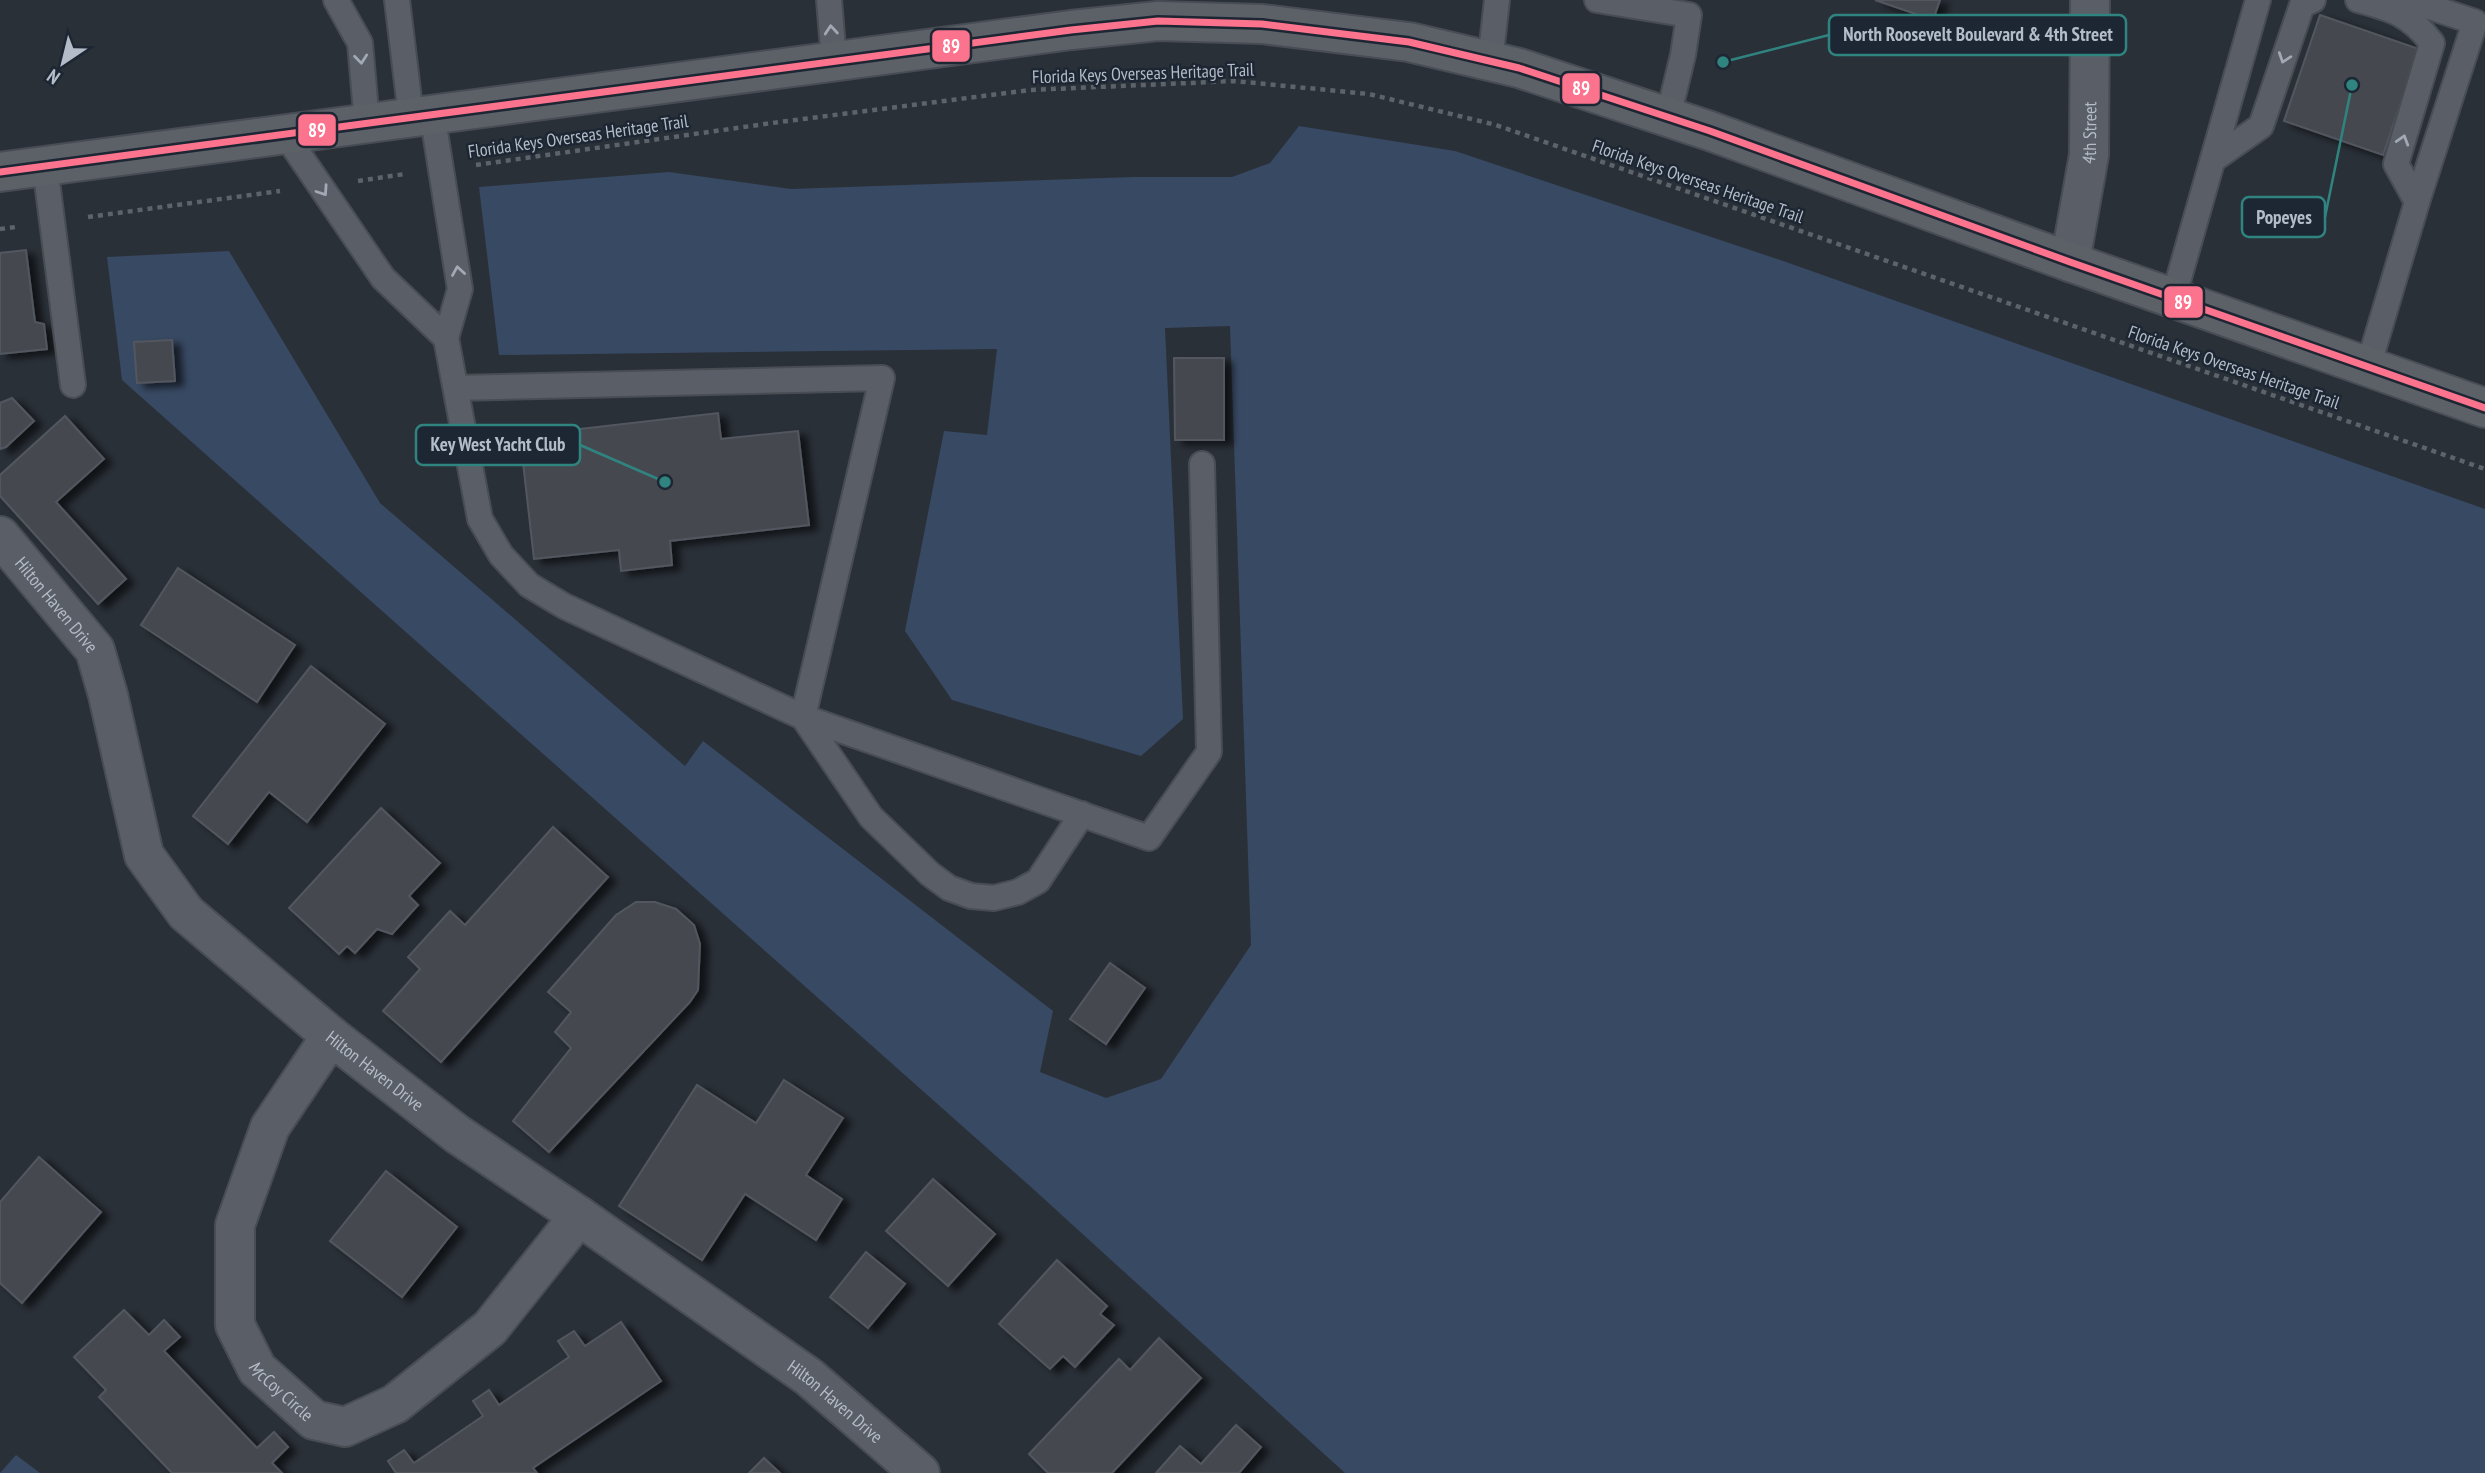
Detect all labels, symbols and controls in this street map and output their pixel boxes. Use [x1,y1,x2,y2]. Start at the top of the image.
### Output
callout: North Roosevelt Boulevard & 4th Street [1829,15,2126,55]
text: North Roosevelt Boulevard & 4th Street [1843,22,2113,46]
one-way arrow [824,24,839,35]
north arrow [28,28,98,98]
line badge: 89 [931,29,971,63]
text: 89 [942,34,960,58]
one-way arrow [2278,52,2292,64]
one-way arrow [353,53,368,64]
street label: Florida Keys Overseas Heritage Trail [1032,58,1255,88]
text: N [42,64,64,90]
line badge: 89 [1561,72,1601,105]
text: 89 [1572,76,1590,100]
street label: 4th Street [2076,101,2101,166]
street label: Florida Keys Overseas Heritage Trail [466,109,690,163]
line badge: 89 [297,113,337,147]
text: 89 [308,118,326,142]
street label: Florida Keys Overseas Heritage Trail [1589,134,1807,228]
one-way arrow [2394,135,2409,147]
one-way arrow [315,183,327,196]
callout: Popeyes [2242,197,2325,237]
text: Popeyes [2256,205,2312,229]
one-way arrow [450,266,465,277]
line badge: 89 [2163,285,2204,319]
text: 89 [2174,290,2192,314]
street label: Florida Keys Overseas Heritage Trail [2125,320,2343,414]
callout: Key West Yacht Club [416,425,580,465]
text: Key West Yacht Club [431,432,565,456]
street label: Hilton Haven Drive [10,552,104,657]
street label: Hilton Haven Drive [322,1025,429,1116]
street label: Hilton Haven Drive [783,1354,888,1448]
street label: McCoy Circle [244,1358,319,1426]

